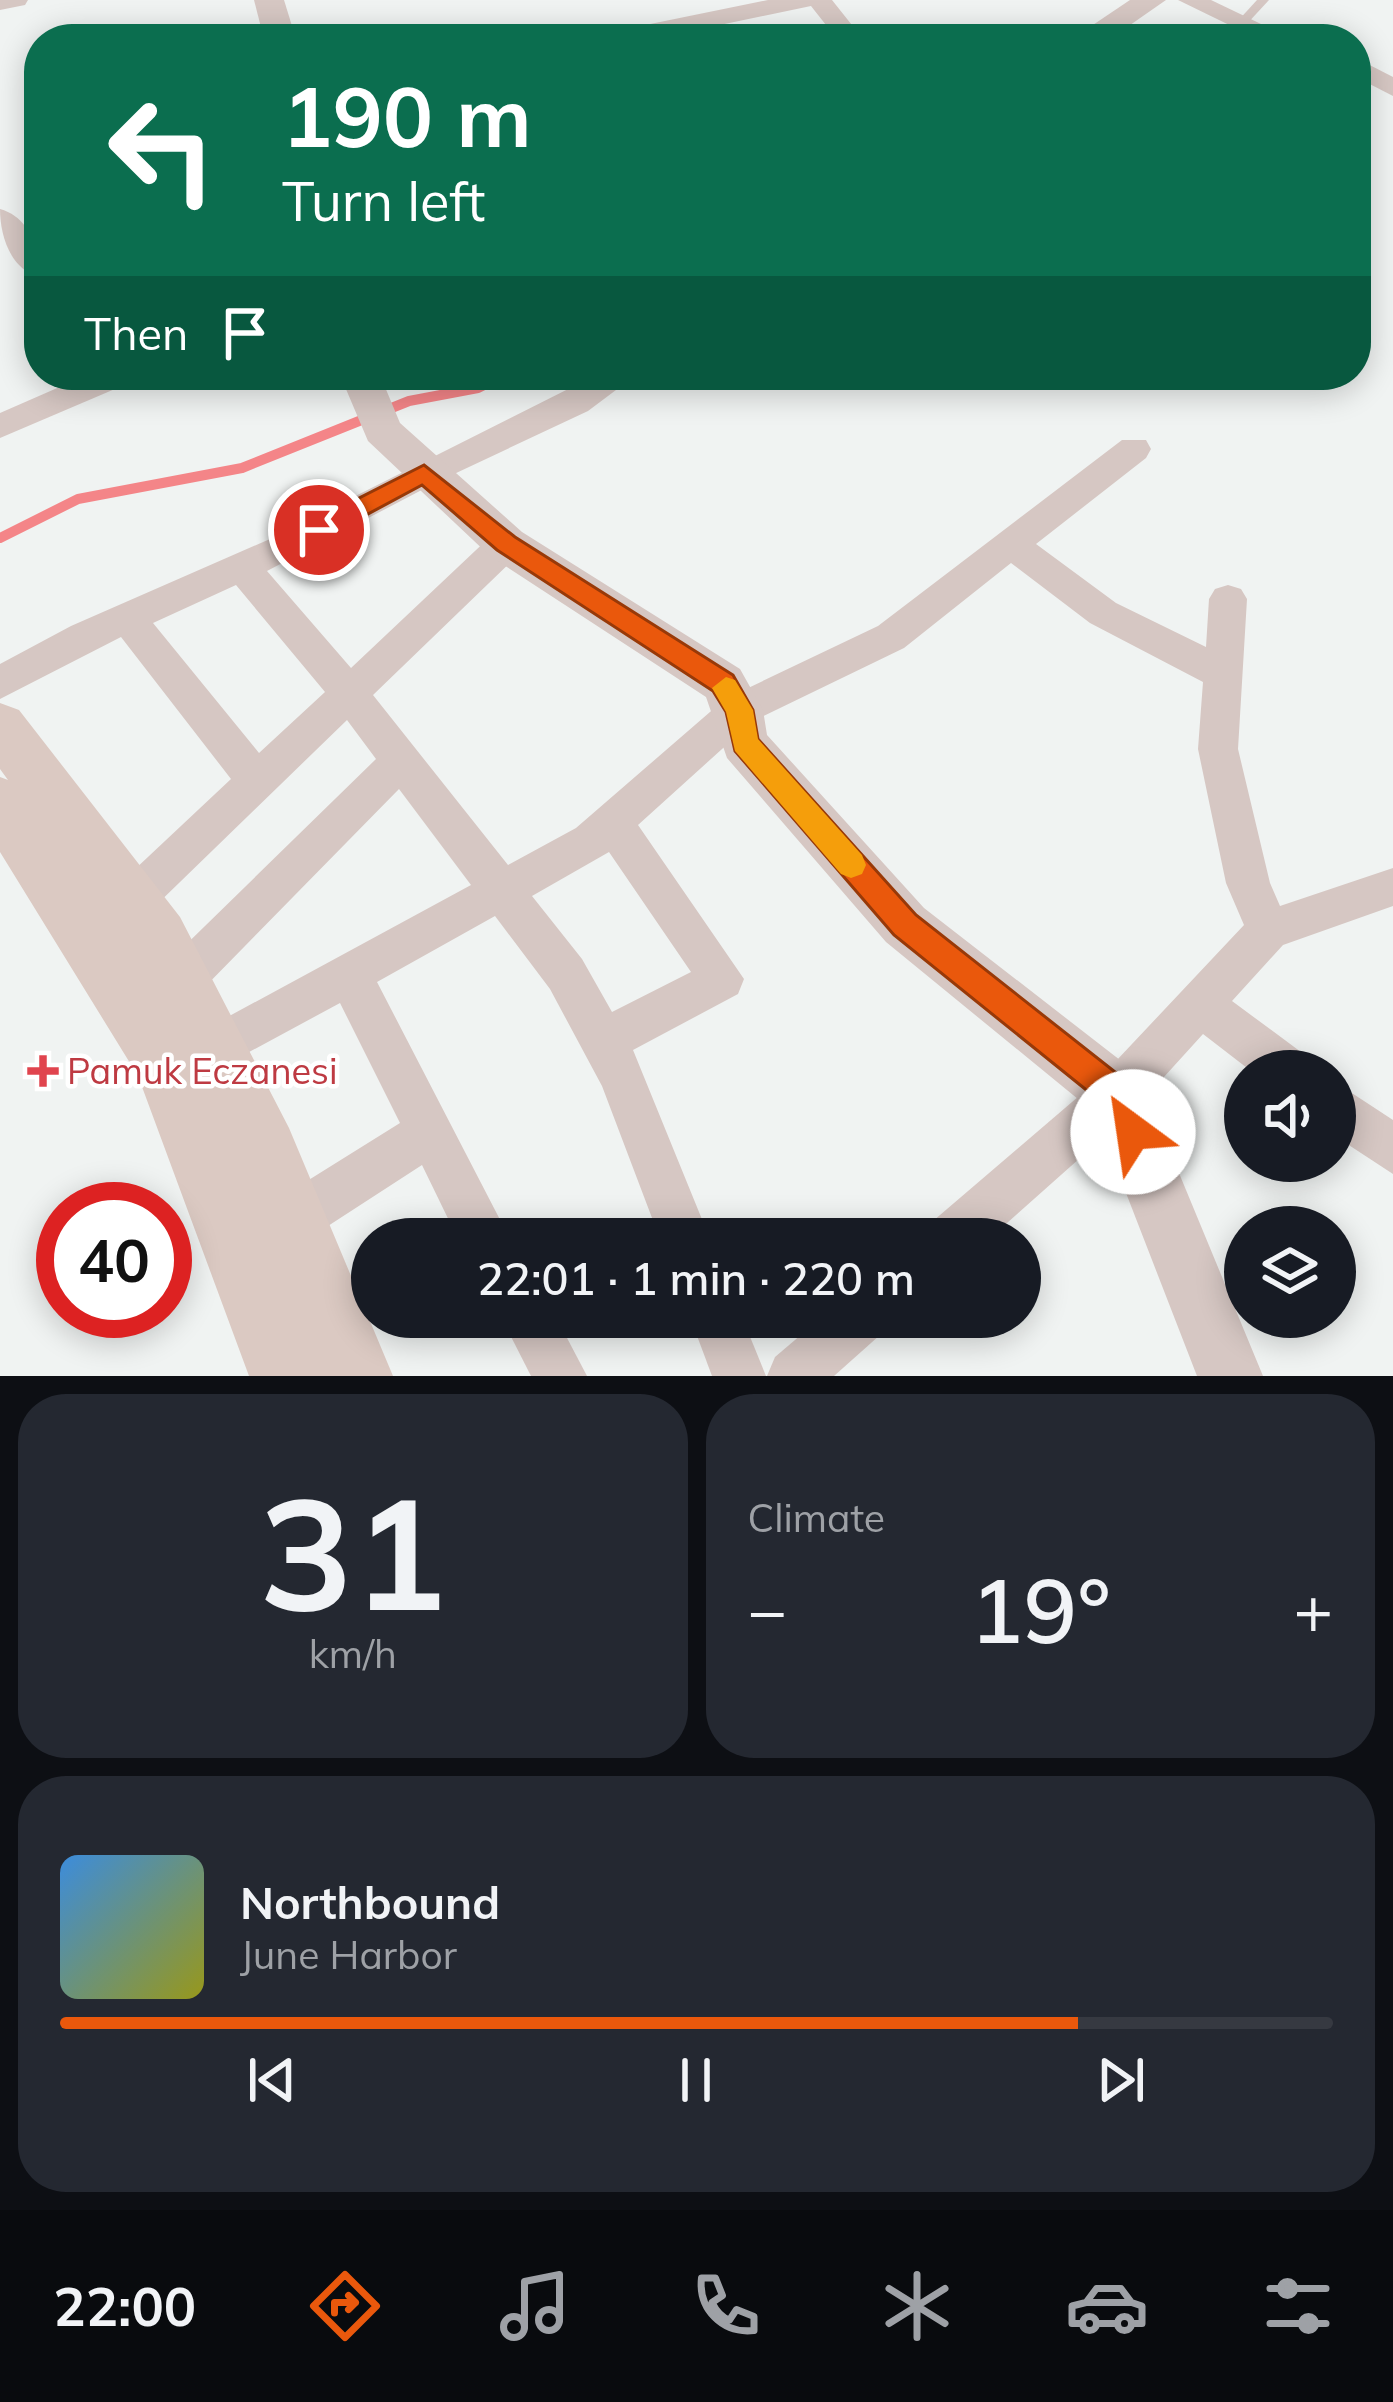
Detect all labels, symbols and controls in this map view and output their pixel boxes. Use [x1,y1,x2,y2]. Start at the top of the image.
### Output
text: 190 m [282,63,532,168]
icon: left [84,72,240,228]
text: Turn left [282,167,485,235]
icon: arrive [212,300,278,366]
text: Then [84,305,188,361]
pin [268,479,370,581]
icon: arrive [286,497,352,563]
place label: Pamuk Eczanesi [67,1048,338,1093]
map controls [1224,1050,1356,1338]
button: sound [1224,1050,1356,1182]
marker: Pamuk Eczanesi [30,1058,56,1084]
position arrow [1070,1069,1196,1195]
speed limit sign: 40 [36,1182,192,1338]
button: layers [1224,1206,1356,1338]
text: 22:01 · 1 min · 220 m [477,1250,915,1306]
text: 31 [259,1453,446,1649]
text: Climate [748,1493,885,1542]
text: 19° [969,1553,1111,1666]
text: − [748,1568,787,1651]
text: + [1293,1568,1333,1651]
text: km/h [309,1629,397,1678]
text: Northbound [240,1874,500,1930]
text: June Harbor [240,1930,457,1979]
icon: previous [239,2047,305,2113]
icon: pause [663,2047,729,2113]
icon: next [1088,2047,1154,2113]
icon: directions [303,2264,387,2348]
icon: music [493,2264,577,2348]
icon: phone [684,2264,768,2348]
icon: climate [875,2264,959,2348]
icon: car [1065,2264,1149,2348]
icon: filters [1256,2264,1340,2348]
text: 22:00 [53,2272,196,2340]

